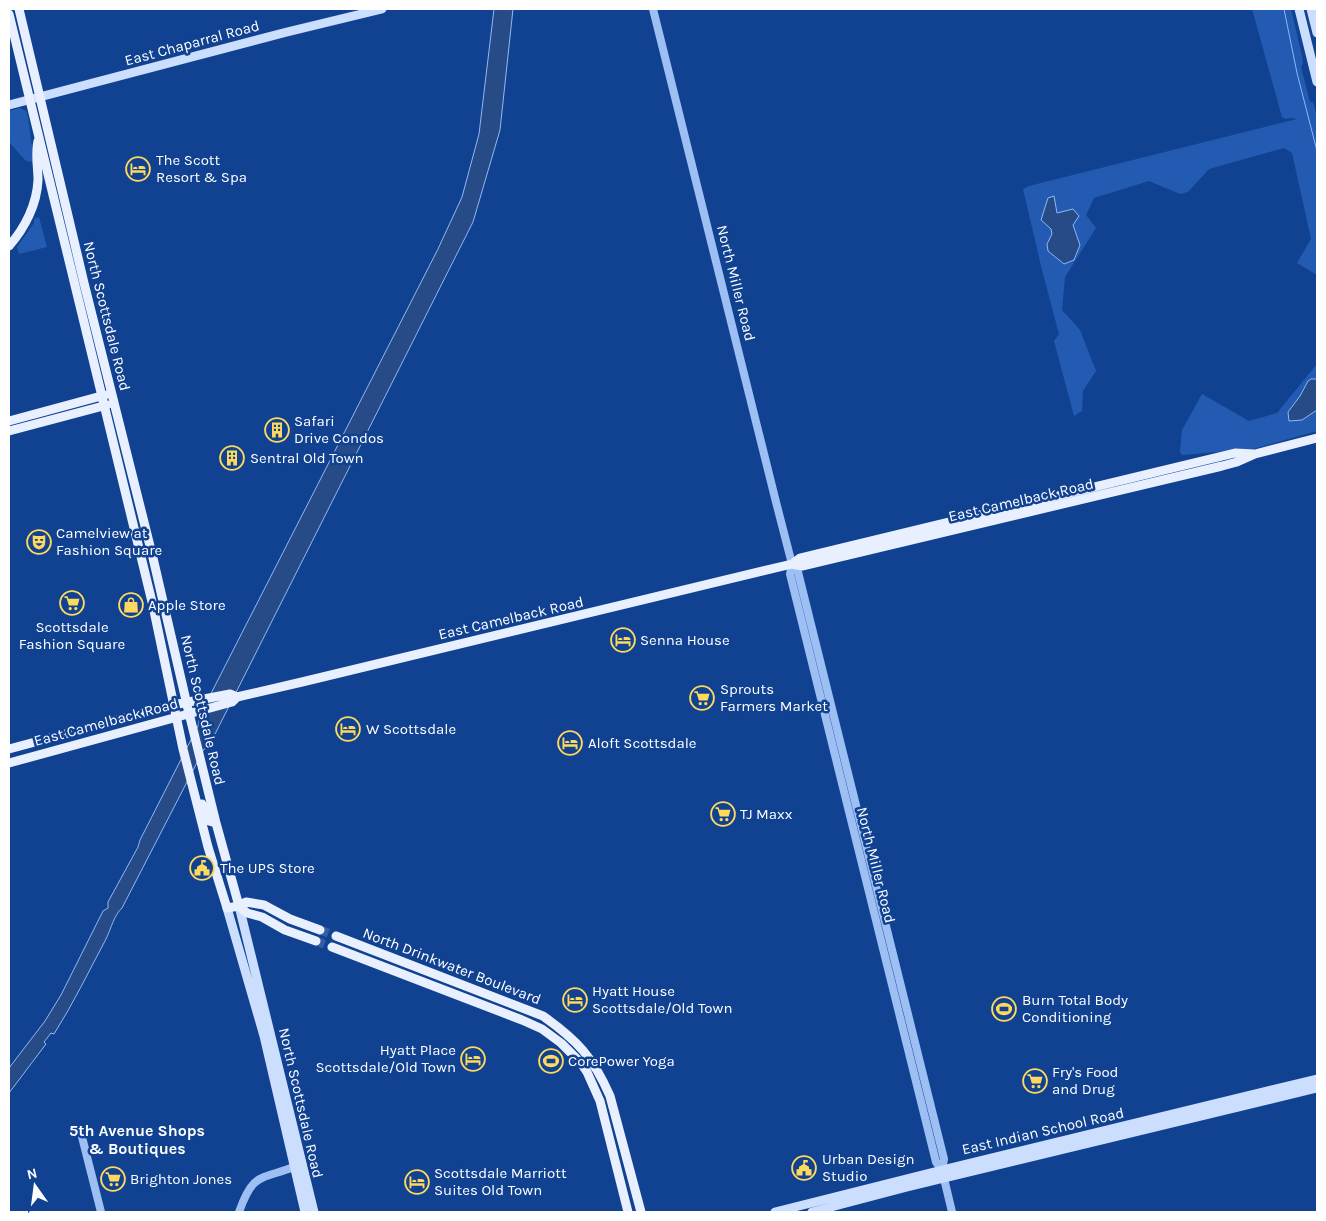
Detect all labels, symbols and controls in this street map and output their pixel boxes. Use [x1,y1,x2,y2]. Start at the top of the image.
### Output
street label: East Chaparral Road [123,16,261,70]
place label: The Scott Resort & Spa [156,151,247,186]
hotel icon: The Scott Resort & Spa [125,156,151,182]
street label: North Miller Road [713,223,759,343]
street label: North Scottsdale Road [80,239,134,393]
place label: Safari Drive Condos [294,412,384,447]
building icon: Safari Drive Condos [264,417,290,443]
building icon: Sentral Old Town [219,445,245,471]
place label: Sentral Old Town [250,449,364,467]
street label: East Camelback Road [947,475,1095,525]
place label: Camelview at Fashion Square [56,524,162,559]
theatre icon: Camelview at Fashion Square [26,529,52,555]
supermarket icon: Scottsdale Fashion Square [59,590,85,616]
shop icon: Apple Store [118,592,144,618]
street label: East Camelback Road [437,593,585,643]
place label: Apple Store [148,596,226,614]
place label: Scottsdale Fashion Square [19,618,125,653]
hotel icon: Senna House [610,627,636,653]
place label: Senna House [640,631,730,649]
street label: North Scottsdale Road [177,633,229,787]
place label: Sprouts Farmers Market [720,680,828,715]
supermarket icon: Sprouts Farmers Market [689,685,715,711]
street label: East Camelback Road [32,694,180,750]
hotel icon: W Scottsdale [335,716,361,742]
place label: W Scottsdale [366,720,456,738]
hotel icon: Aloft Scottsdale [557,730,583,756]
place label: Aloft Scottsdale [588,734,697,752]
supermarket icon: TJ Maxx [710,801,736,827]
place label: TJ Maxx [740,805,793,823]
street label: North Miller Road [853,805,899,925]
public building icon: The UPS Store [189,855,215,881]
place label: The UPS Store [220,859,315,877]
street label: North Drinkwater Boulevard [360,924,544,1008]
place label: Hyatt House Scottsdale/Old Town [592,982,732,1017]
hotel icon: Hyatt House Scottsdale/Old Town [562,987,588,1013]
place label: Burn Total Body Conditioning [1022,991,1128,1026]
sports icon: Burn Total Body Conditioning [991,996,1017,1022]
street label: North Scottsdale Road [275,1026,327,1180]
place label: Hyatt Place Scottsdale/Old Town [316,1041,456,1076]
hotel icon: Hyatt Place Scottsdale/Old Town [460,1046,486,1072]
sports icon: CorePower Yoga [538,1048,564,1074]
place label: CorePower Yoga [568,1052,675,1070]
place label: Fry's Food and Drug [1052,1063,1118,1098]
supermarket icon: Fry's Food and Drug [1022,1068,1048,1094]
street label: East Indian School Road [960,1104,1126,1158]
district label: 5th Avenue Shops & Boutiques [69,1121,205,1158]
place label: Urban Design Studio [822,1150,914,1185]
public building icon: Urban Design Studio [791,1155,817,1181]
north arrow [10,1161,60,1211]
text: N [25,1164,39,1183]
place label: Scottsdale Marriott Suites Old Town [434,1164,567,1199]
supermarket icon: Brighton Jones [100,1166,126,1192]
hotel icon: Scottsdale Marriott Suites Old Town [404,1169,430,1195]
place label: Brighton Jones [130,1170,232,1188]

